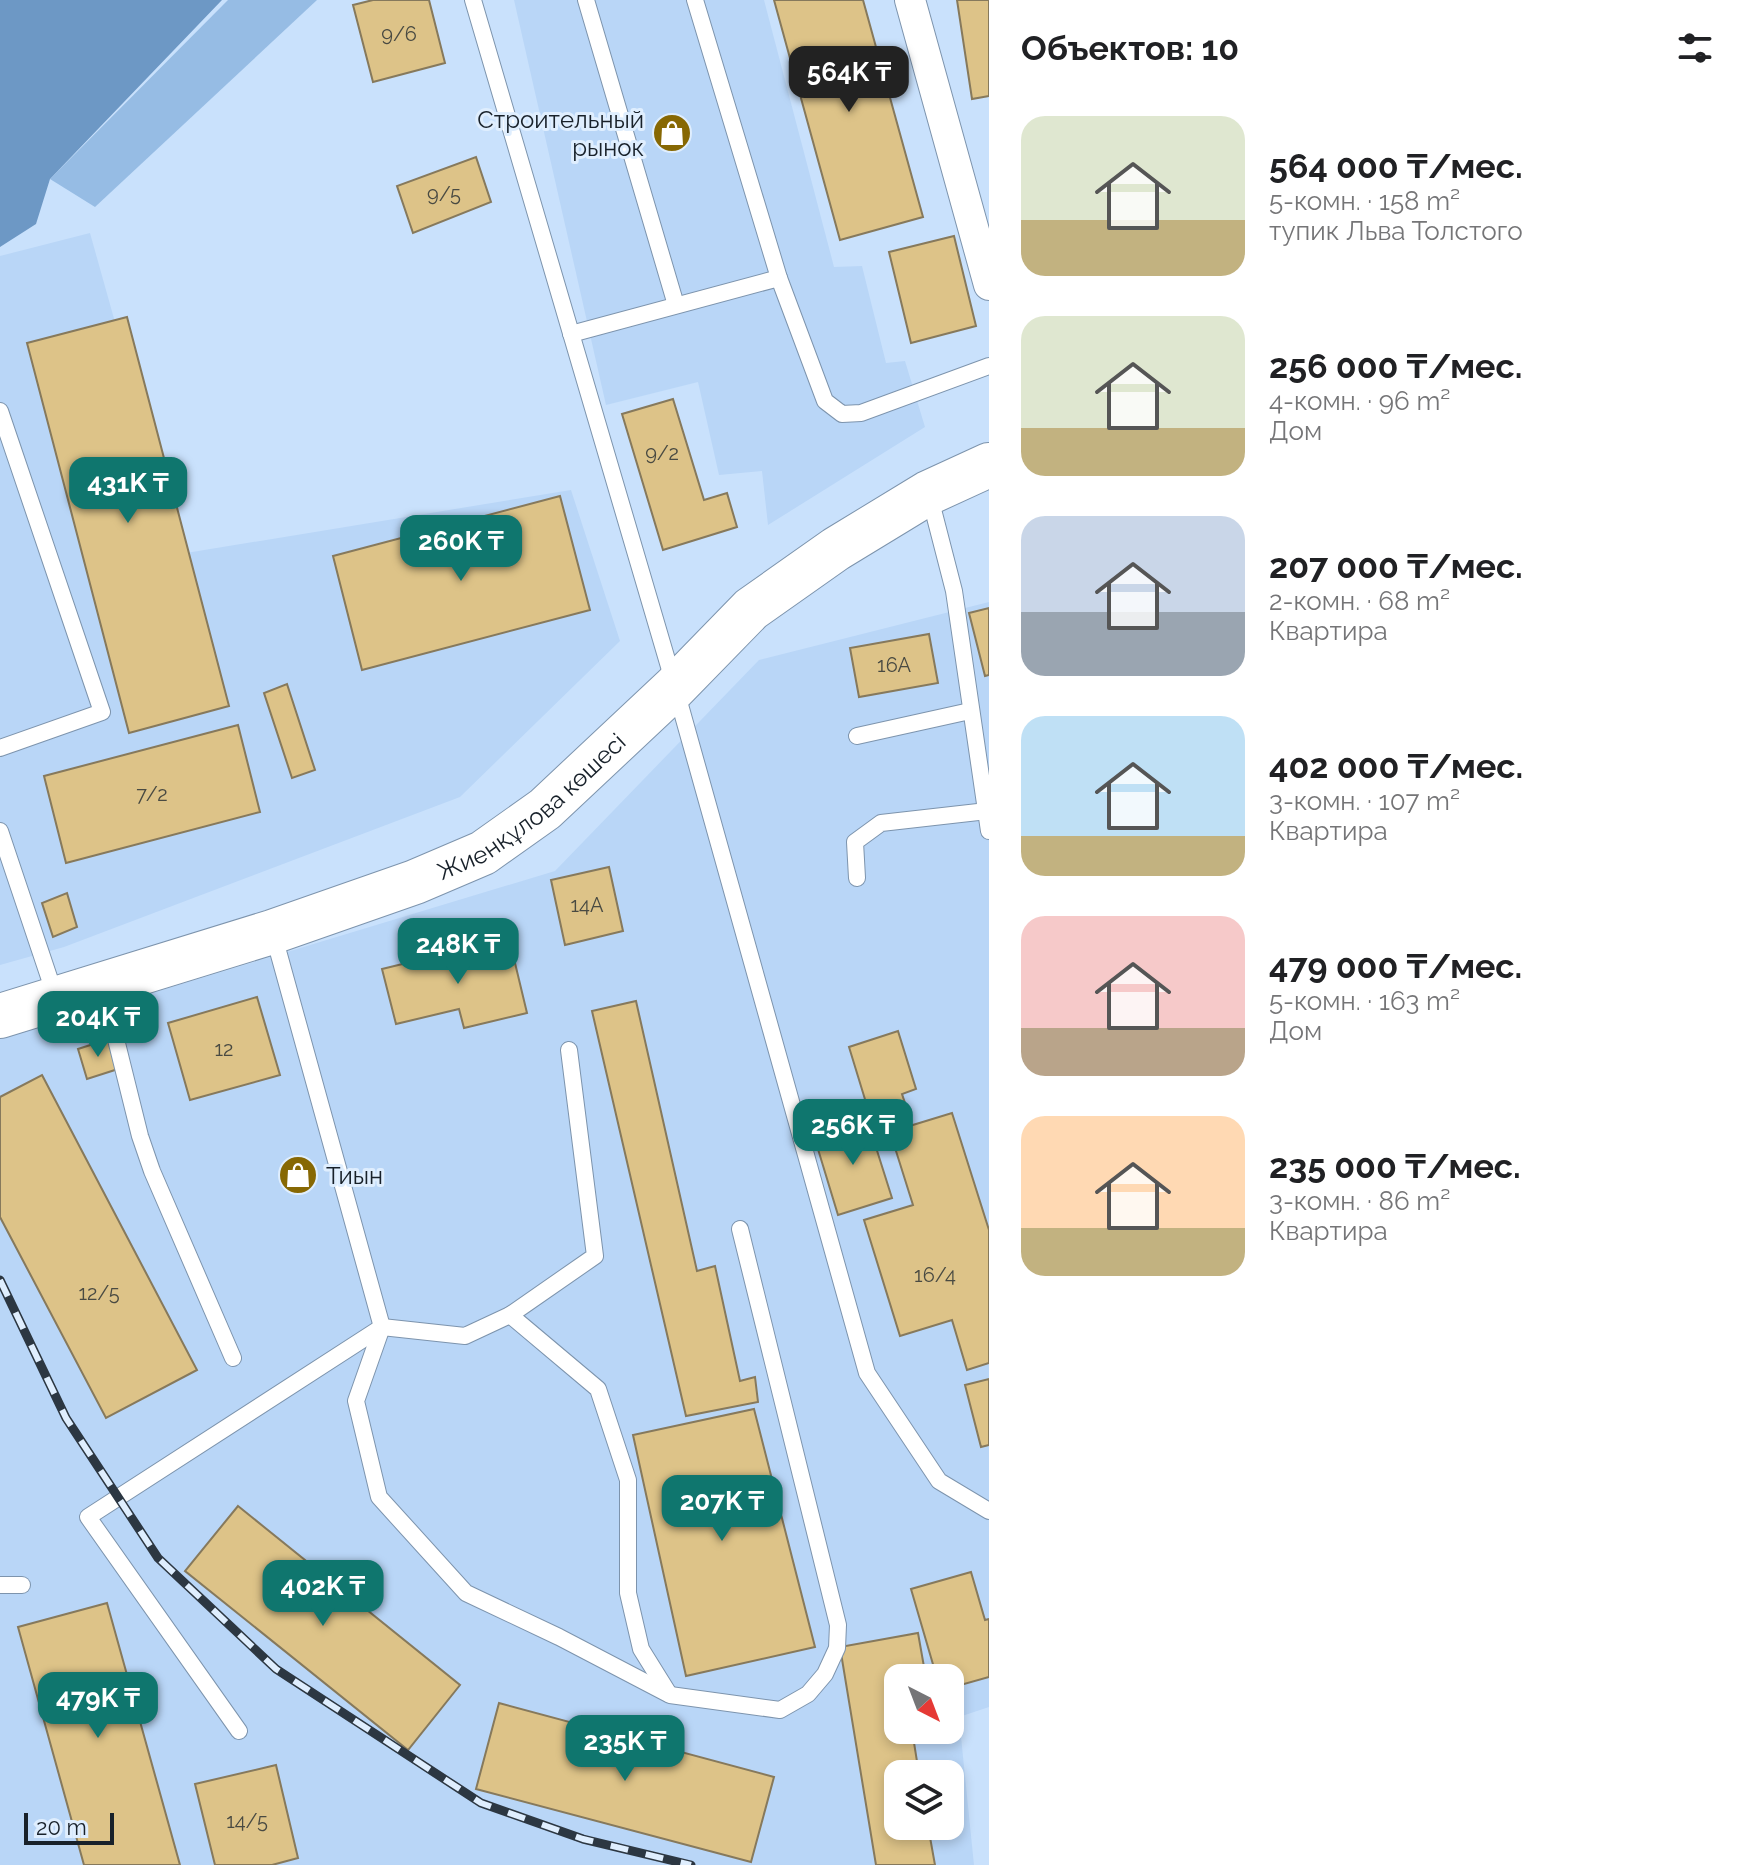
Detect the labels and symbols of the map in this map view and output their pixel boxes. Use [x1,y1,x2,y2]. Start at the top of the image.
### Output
house number: 9/6 [381,22,417,46]
pin: 564K ₸ [784,46,914,114]
place label: Строительный рынок [477,105,644,162]
shop icon: Строительный рынок [651,112,693,154]
house number: 9/5 [427,182,461,206]
house number: 9/2 [645,441,679,465]
pin: 431K ₸ [63,457,193,525]
pin: 260K ₸ [396,515,526,583]
house number: 16А [877,653,911,677]
street label: Жиенқұлова көшесі [432,727,631,885]
house number: 7/2 [136,782,168,806]
house number: 14А [571,893,604,917]
pin: 248K ₸ [393,918,523,986]
pin: 204K ₸ [33,991,163,1059]
house number: 12 [215,1037,233,1061]
pin: 256K ₸ [788,1099,918,1167]
shop icon: Тиын [277,1154,319,1196]
place label: Тиын [326,1161,383,1190]
house number: 16/4 [914,1263,956,1287]
house number: 12/5 [78,1281,120,1305]
pin: 207K ₸ [657,1475,787,1543]
pin: 402K ₸ [258,1560,388,1628]
north arrow [884,1664,964,1744]
pin: 479K ₸ [33,1672,163,1740]
pin: 235K ₸ [560,1715,690,1783]
scale bar [24,1809,114,1845]
house number: 14/5 [226,1809,268,1833]

